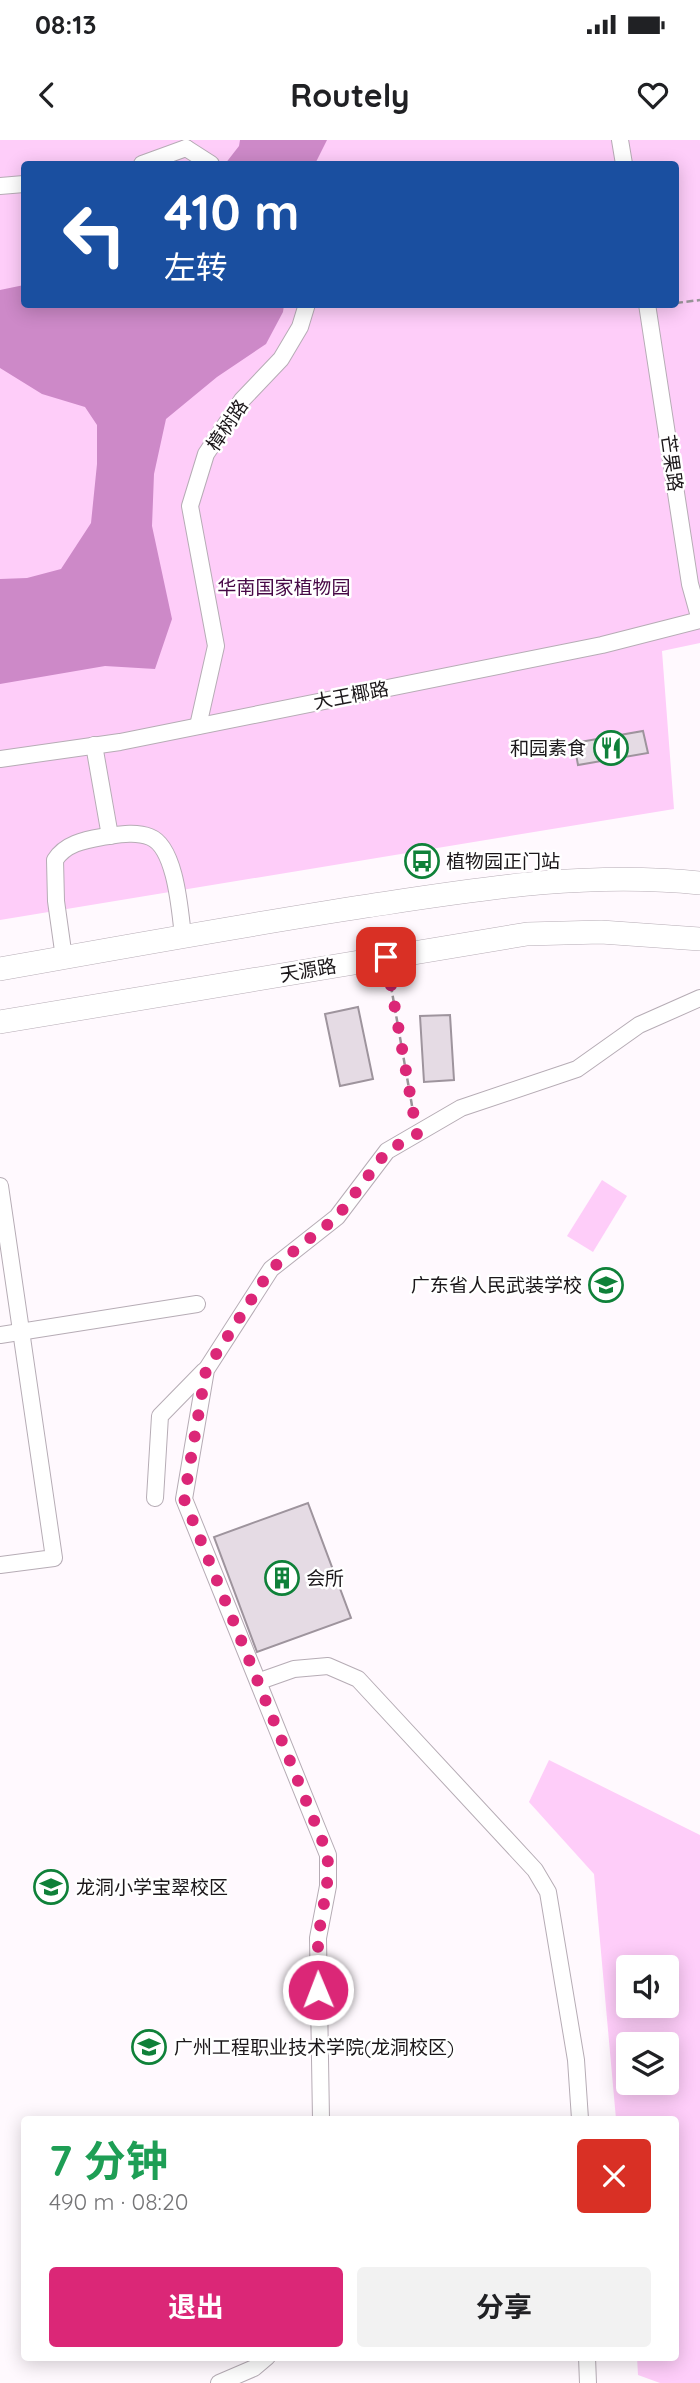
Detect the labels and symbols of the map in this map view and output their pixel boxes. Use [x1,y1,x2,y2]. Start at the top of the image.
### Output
street label: 樟树路 [201,395,253,455]
street label: 芒果路 [656,433,688,493]
park label: 华南国家植物园 [217,575,351,599]
street label: 大王椰路 [311,676,391,714]
restaurant icon: 和园素食 [592,729,630,767]
place label: 和园素食 [510,736,586,760]
bus stop icon: 植物园正门站 [403,842,441,880]
place label: 植物园正门站 [446,849,560,873]
pin [356,927,416,987]
street label: 天源路 [278,953,338,987]
school or university icon: 广东省人民武装学校 [587,1266,625,1304]
place label: 广东省人民武装学校 [411,1273,582,1297]
building icon: 会所 [263,1559,301,1597]
place label: 会所 [306,1566,344,1590]
school or university icon: 龙洞小学宝翠校区 [32,1868,70,1906]
place label: 龙洞小学宝翠校区 [76,1875,228,1899]
position arrow [281,1953,355,2027]
school or university icon: 广州工程职业技术学院(龙洞校区) [130,2028,168,2066]
place label: 广州工程职业技术学院(龙洞校区) [174,2035,454,2059]

